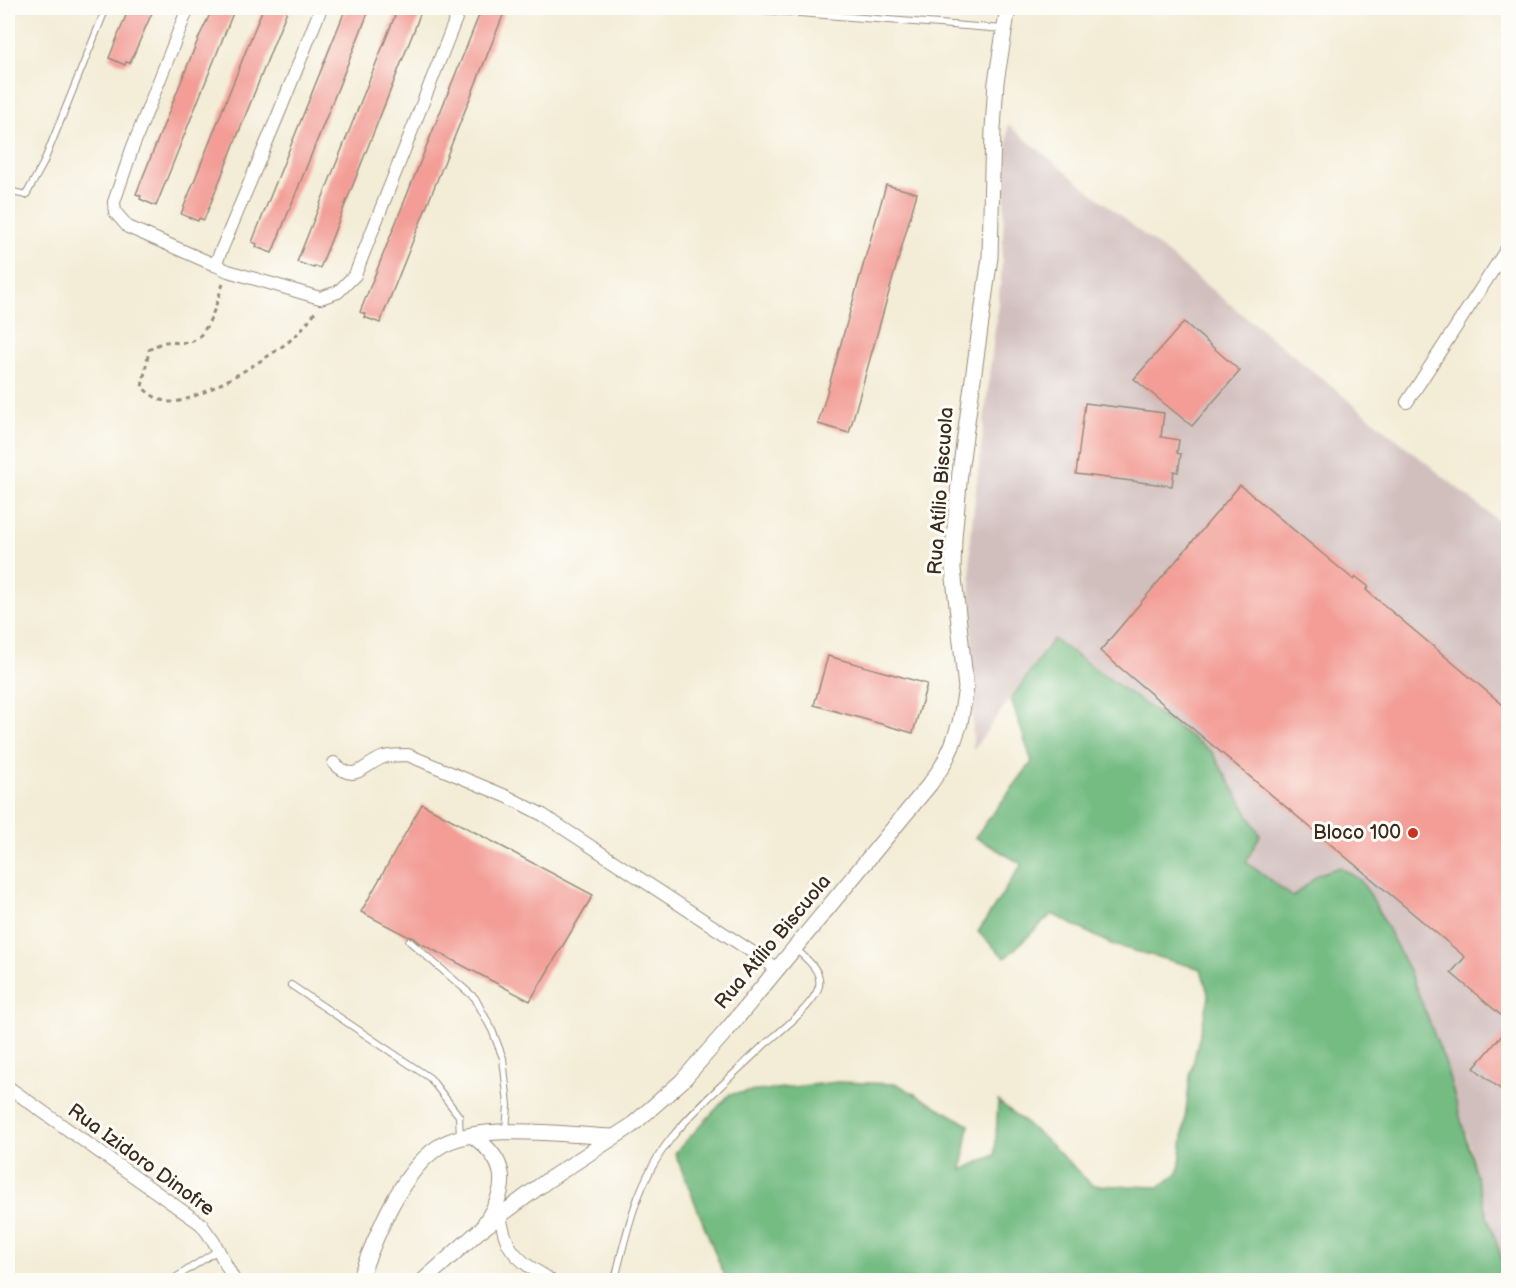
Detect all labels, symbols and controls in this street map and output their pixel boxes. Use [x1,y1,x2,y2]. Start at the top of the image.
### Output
street label: Rua Atílio Biscuola [923,406,959,576]
place label: Bloco 100 [1313,821,1401,845]
marker: Bloco 100 [1406,826,1420,840]
street label: Rua Atílio Biscuola [710,870,836,1014]
street label: Rua Izidoro Dinofre [63,1099,219,1221]

